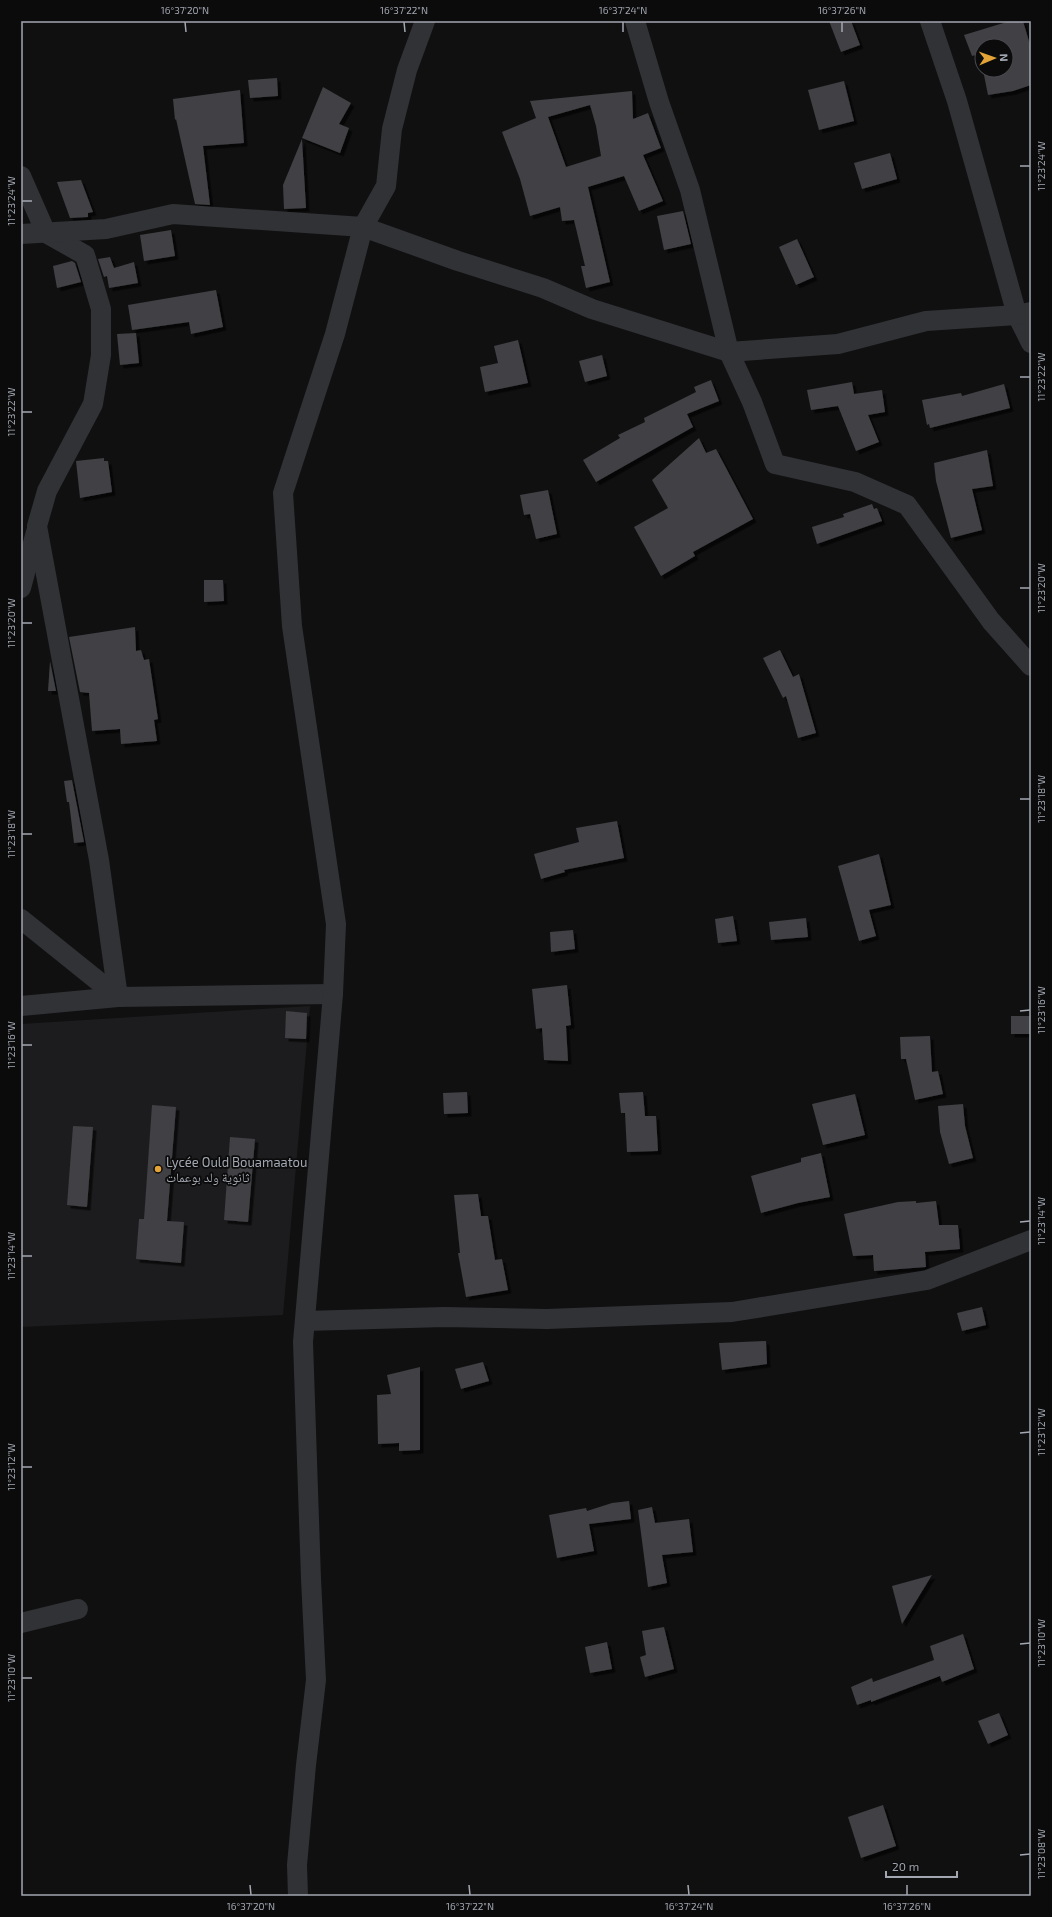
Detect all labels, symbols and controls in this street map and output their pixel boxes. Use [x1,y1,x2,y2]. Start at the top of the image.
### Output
text: 16°37'20"N [161,4,209,16]
text: 16°37'22"N [380,4,428,16]
text: 16°37'24"N [599,4,647,16]
text: 16°37'26"N [818,4,866,16]
north arrow [974,38,1014,78]
text: N [998,53,1011,62]
text: 11°23'24"W [1035,141,1047,191]
text: 11°23'24"W [5,176,17,226]
text: 11°23'22"W [1035,352,1047,402]
text: 11°23'22"W [5,387,17,437]
text: 11°23'20"W [1035,563,1047,613]
text: 11°23'20"W [5,598,17,648]
text: 11°23'18"W [1035,775,1047,823]
text: 11°23'18"W [5,810,17,858]
text: 11°23'16"W [1035,986,1047,1034]
text: 11°23'16"W [5,1021,17,1069]
place label: Lycée Ould Bouamaatou ثانوية ولد بوعمات [166,1154,307,1186]
marker: Lycée Ould Bouamaatou ثانوية ولد بوعمات [153,1164,163,1174]
text: 11°23'14"W [1035,1197,1047,1245]
text: 11°23'14"W [5,1232,17,1280]
text: 11°23'12"W [1035,1408,1047,1456]
text: 11°23'12"W [5,1443,17,1491]
text: 11°23'10"W [1035,1619,1047,1667]
text: 11°23'10"W [5,1654,17,1702]
text: 11°23'08"W [1035,1829,1047,1879]
scale bar [886,1853,957,1879]
text: 20 m [892,1859,919,1873]
text: 16°37'20"N [227,1900,275,1912]
text: 16°37'22"N [446,1900,494,1912]
text: 16°37'24"N [665,1900,713,1912]
text: 16°37'26"N [883,1900,931,1912]

